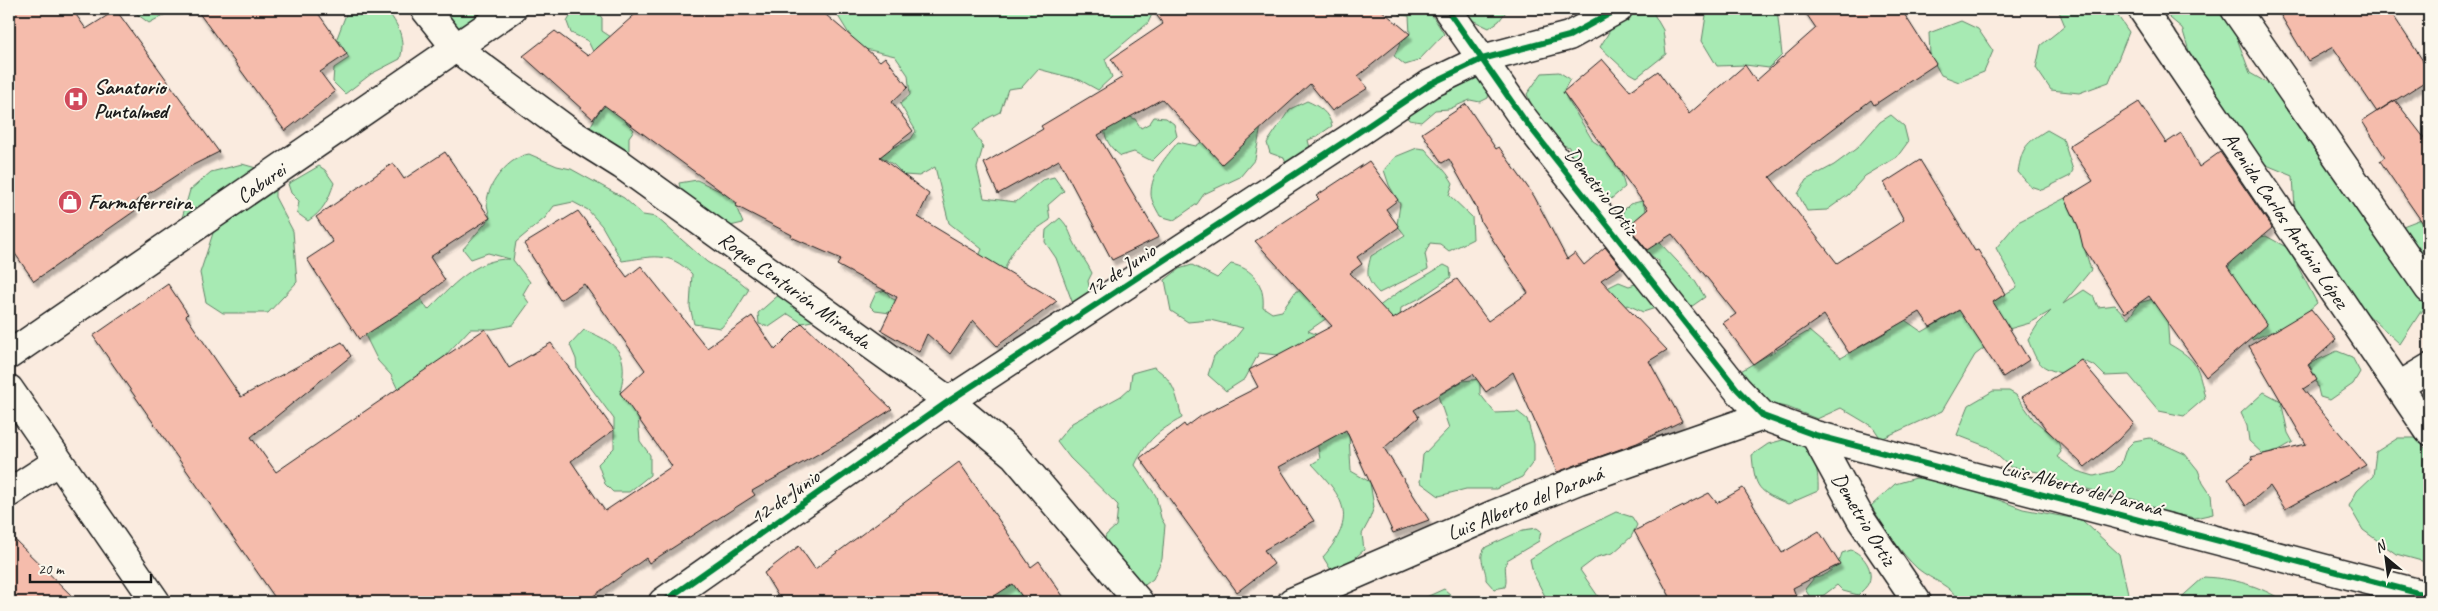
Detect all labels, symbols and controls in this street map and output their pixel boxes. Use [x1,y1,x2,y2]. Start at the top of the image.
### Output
place label: Sanatorio Puntalmed [94,74,171,124]
hospital icon: Sanatorio Puntalmed [63,86,89,112]
street label: Avenida Carlos António López [2217,127,2356,315]
street label: Demetrio Ortiz [1560,142,1645,241]
street label: Caburei [231,155,293,209]
shop icon: Farmaferreira [57,189,83,215]
place label: Farmaferreira [88,189,194,215]
street label: Roque Centurión Miranda [714,226,878,355]
street label: 12 de Junio [1080,237,1162,302]
street label: Luis Alberto del Paraná [1999,454,2167,522]
street label: Luis Alberto del Paraná [1443,459,1608,546]
street label: 12 de Junio [745,463,826,530]
street label: Demetrio Ortiz [1826,468,1903,572]
north arrow [2360,534,2410,584]
text: N [2372,536,2390,557]
scale bar [30,551,151,583]
text: 20 m [38,560,65,579]

